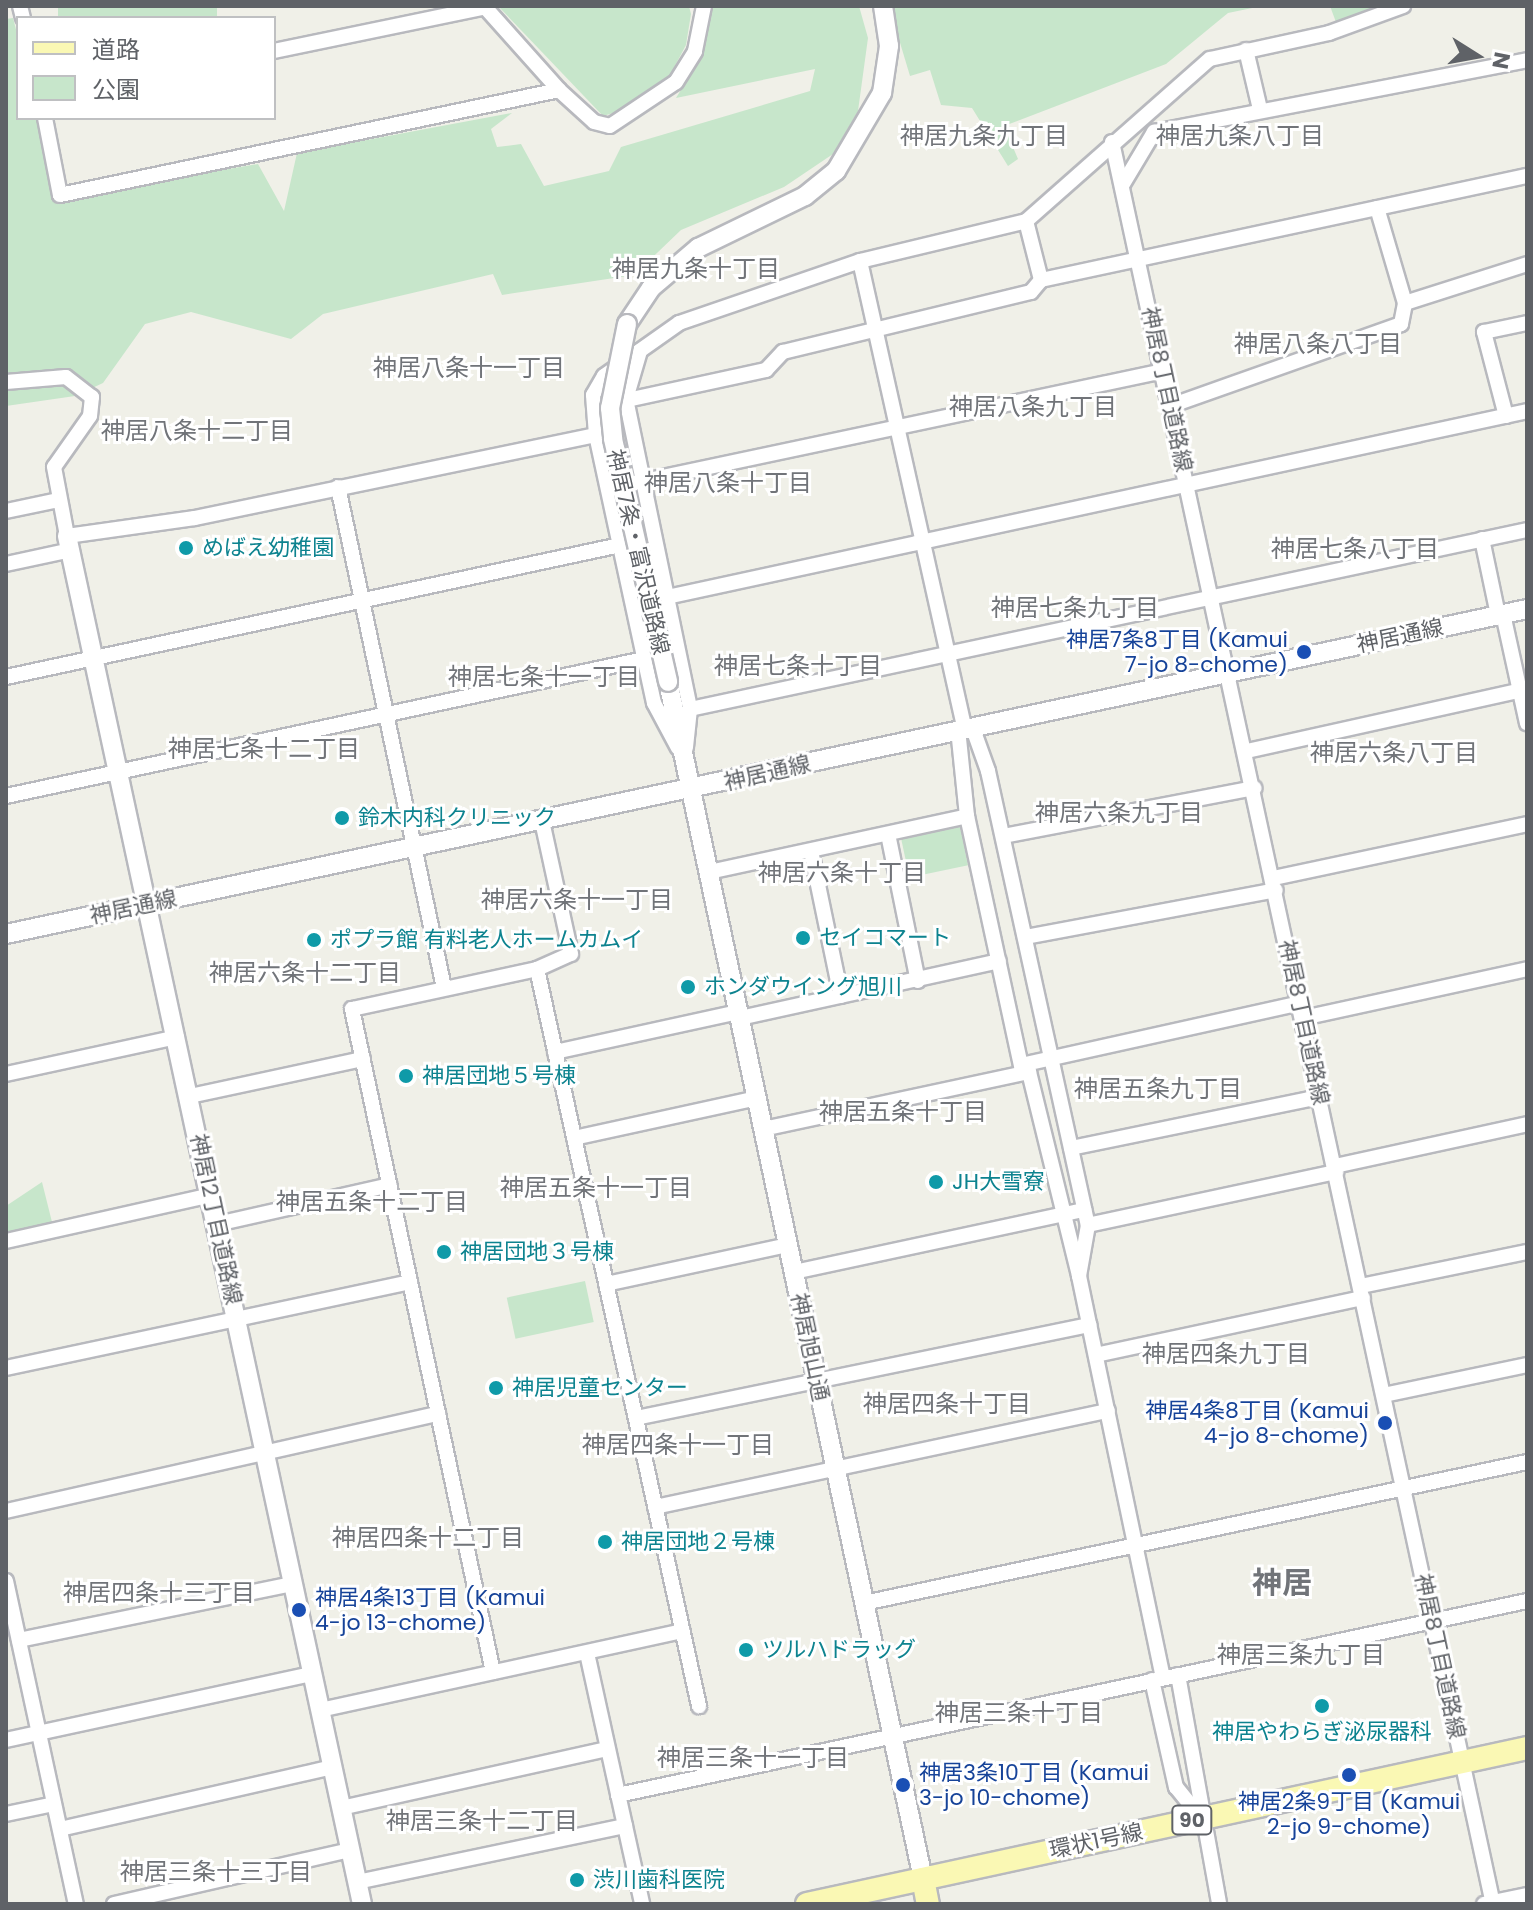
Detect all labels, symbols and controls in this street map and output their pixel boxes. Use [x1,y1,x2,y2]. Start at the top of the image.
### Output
legend [16,16,276,120]
north arrow [1437,16,1517,96]
text: 道路 [92,33,140,66]
text: N [1484,50,1518,72]
text: 公園 [92,73,140,106]
district label: 神居九条九丁目 [900,122,1068,150]
district label: 神居九条八丁目 [1156,122,1324,150]
district label: 神居九条十丁目 [612,255,780,283]
street label: 神居8丁目道路線 [1137,304,1197,474]
district label: 神居八条八丁目 [1234,330,1402,358]
district label: 神居八条十一丁目 [373,354,565,382]
district label: 神居八条九丁目 [949,393,1117,421]
district label: 神居八条十二丁目 [101,417,293,445]
street label: 神居7条・富沢道路線 [602,447,674,657]
district label: 神居八条十丁目 [644,469,812,497]
place label: めばえ幼稚園 [202,535,334,561]
district label: 神居七条八丁目 [1271,535,1439,563]
marker: めばえ幼稚園 [177,539,195,557]
district label: 神居七条九丁目 [991,594,1159,622]
street label: 神居通線 [1354,614,1446,658]
place label: 神居7条8丁目 (Kamui 7-jo 8-chome) [1066,626,1288,678]
marker: 神居7条8丁目 (Kamui 7-jo 8-chome) [1295,643,1313,661]
district label: 神居七条十丁目 [714,652,882,680]
district label: 神居七条十一丁目 [448,663,640,691]
district label: 神居七条十二丁目 [168,735,360,763]
district label: 神居六条八丁目 [1310,739,1478,767]
street label: 神居通線 [721,750,813,796]
district label: 神居六条九丁目 [1035,799,1203,827]
place label: 鈴木内科クリニック [358,805,556,831]
marker: 鈴木内科クリニック [333,809,351,827]
district label: 神居六条十丁目 [758,859,926,887]
street label: 神居通線 [87,885,179,929]
district label: 神居六条十一丁目 [481,886,673,914]
place label: セイコマート [819,925,951,951]
place label: ポプラ館 有料老人ホームカムイ [330,927,644,953]
marker: セイコマート [794,929,812,947]
marker: ポプラ館 有料老人ホームカムイ [305,931,323,949]
street label: 神居8丁目道路線 [1274,937,1334,1107]
district label: 神居六条十二丁目 [209,959,401,987]
place label: ホンダウイング旭川 [704,974,902,1000]
marker: ホンダウイング旭川 [679,978,697,996]
place label: 神居団地５号棟 [422,1063,576,1089]
marker: 神居団地５号棟 [397,1067,415,1085]
district label: 神居五条九丁目 [1074,1075,1242,1103]
district label: 神居五条十丁目 [819,1098,987,1126]
street label: 神居12丁目道路線 [185,1131,247,1307]
place label: JH大雪寮 [952,1169,1045,1195]
marker: JH大雪寮 [927,1173,945,1191]
district label: 神居五条十一丁目 [500,1174,692,1202]
district label: 神居五条十二丁目 [276,1188,468,1216]
place label: 神居団地３号棟 [460,1239,614,1265]
marker: 神居団地３号棟 [435,1243,453,1261]
street label: 神居旭山通 [786,1290,834,1404]
district label: 神居四条九丁目 [1142,1340,1310,1368]
place label: 神居児童センター [512,1375,688,1401]
marker: 神居児童センター [487,1379,505,1397]
district label: 神居四条十丁目 [863,1390,1031,1418]
place label: 神居4条8丁目 (Kamui 4-jo 8-chome) [1145,1397,1369,1448]
marker: 神居4条8丁目 (Kamui 4-jo 8-chome) [1376,1414,1394,1432]
district label: 神居四条十一丁目 [582,1431,774,1459]
district label: 神居四条十二丁目 [332,1524,524,1552]
place label: 神居団地２号棟 [621,1529,775,1555]
marker: 神居団地２号棟 [596,1533,614,1551]
district label: 神居 [1252,1565,1312,1601]
street label: 神居8丁目道路線 [1410,1571,1470,1741]
district label: 神居四条十三丁目 [63,1579,255,1607]
place label: 神居4条13丁目 (Kamui 4-jo 13-chome) [315,1584,545,1636]
marker: 神居4条13丁目 (Kamui 4-jo 13-chome) [290,1601,308,1619]
place label: ツルハドラッグ [762,1637,916,1663]
marker: ツルハドラッグ [737,1641,755,1659]
district label: 神居三条九丁目 [1217,1641,1385,1669]
marker: 神居やわらぎ泌尿器科 [1313,1697,1331,1715]
district label: 神居三条十丁目 [935,1699,1103,1727]
place label: 神居やわらぎ泌尿器科 [1212,1719,1432,1745]
district label: 神居三条十一丁目 [657,1744,849,1772]
place label: 神居3条10丁目 (Kamui 3-jo 10-chome) [919,1759,1149,1810]
marker: 神居2条9丁目 (Kamui 2-jo 9-chome) [1340,1766,1358,1784]
marker: 神居3条10丁目 (Kamui 3-jo 10-chome) [894,1776,912,1794]
place label: 神居2条9丁目 (Kamui 2-jo 9-chome) [1238,1788,1460,1840]
road number: 90 [1170,1804,1214,1836]
district label: 神居三条十二丁目 [386,1807,578,1835]
street label: 環状1号線 [1047,1818,1145,1864]
district label: 神居三条十三丁目 [120,1858,312,1886]
place label: 渋川歯科医院 [593,1867,725,1893]
marker: 渋川歯科医院 [568,1871,586,1889]

